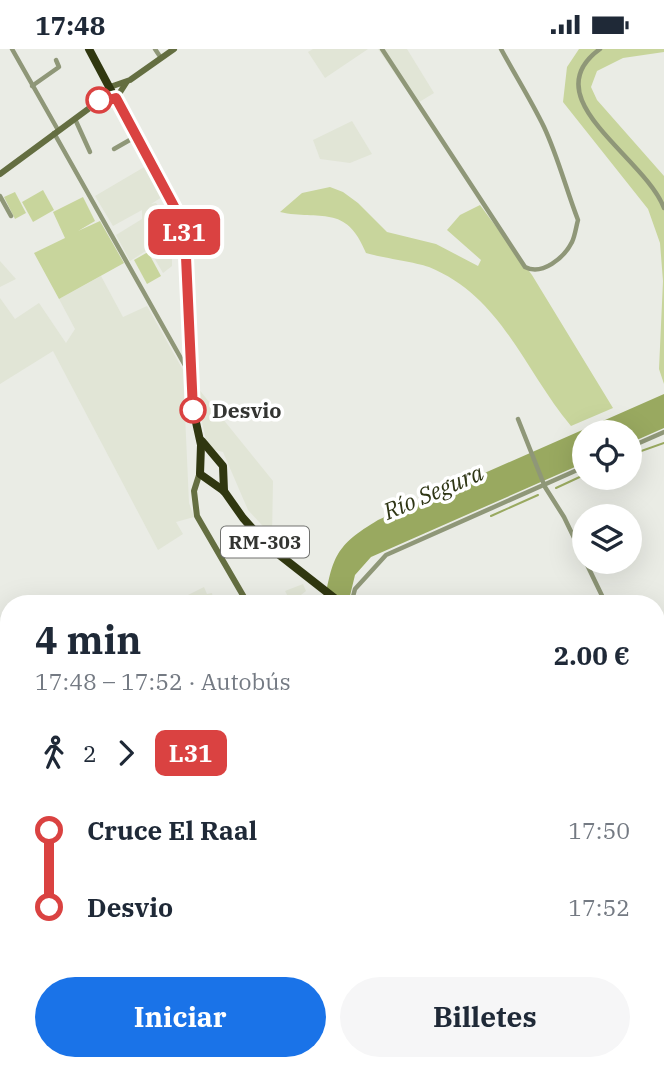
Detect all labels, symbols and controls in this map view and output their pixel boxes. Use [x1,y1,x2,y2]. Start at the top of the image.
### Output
text: 17:48 [35,8,105,42]
unlabelled marker [86,87,112,113]
line badge: L31 [144,209,224,255]
text: L31 [162,216,206,248]
place label: Desvio [212,396,282,424]
marker: Desvio [180,397,206,423]
map controls [572,420,642,574]
button: locate [572,420,642,490]
water label: Río Segura [377,456,488,526]
button: layers [572,504,642,574]
road number: RM-303 [221,527,309,557]
text: 4 min [35,615,141,664]
text: 2.00 € [554,638,630,672]
text: 17:48 – 17:52 · Autobús [35,666,291,696]
icon: walk [35,734,73,772]
icon: forward [107,734,145,772]
text: L31 [169,737,213,769]
text: 2 [83,738,97,768]
text: Cruce El Raal [87,813,257,847]
text: 17:50 [568,815,630,845]
text: Desvio [87,890,173,924]
text: 17:52 [568,892,630,922]
button: Iniciar [35,977,326,1057]
button: Billetes [340,977,630,1057]

